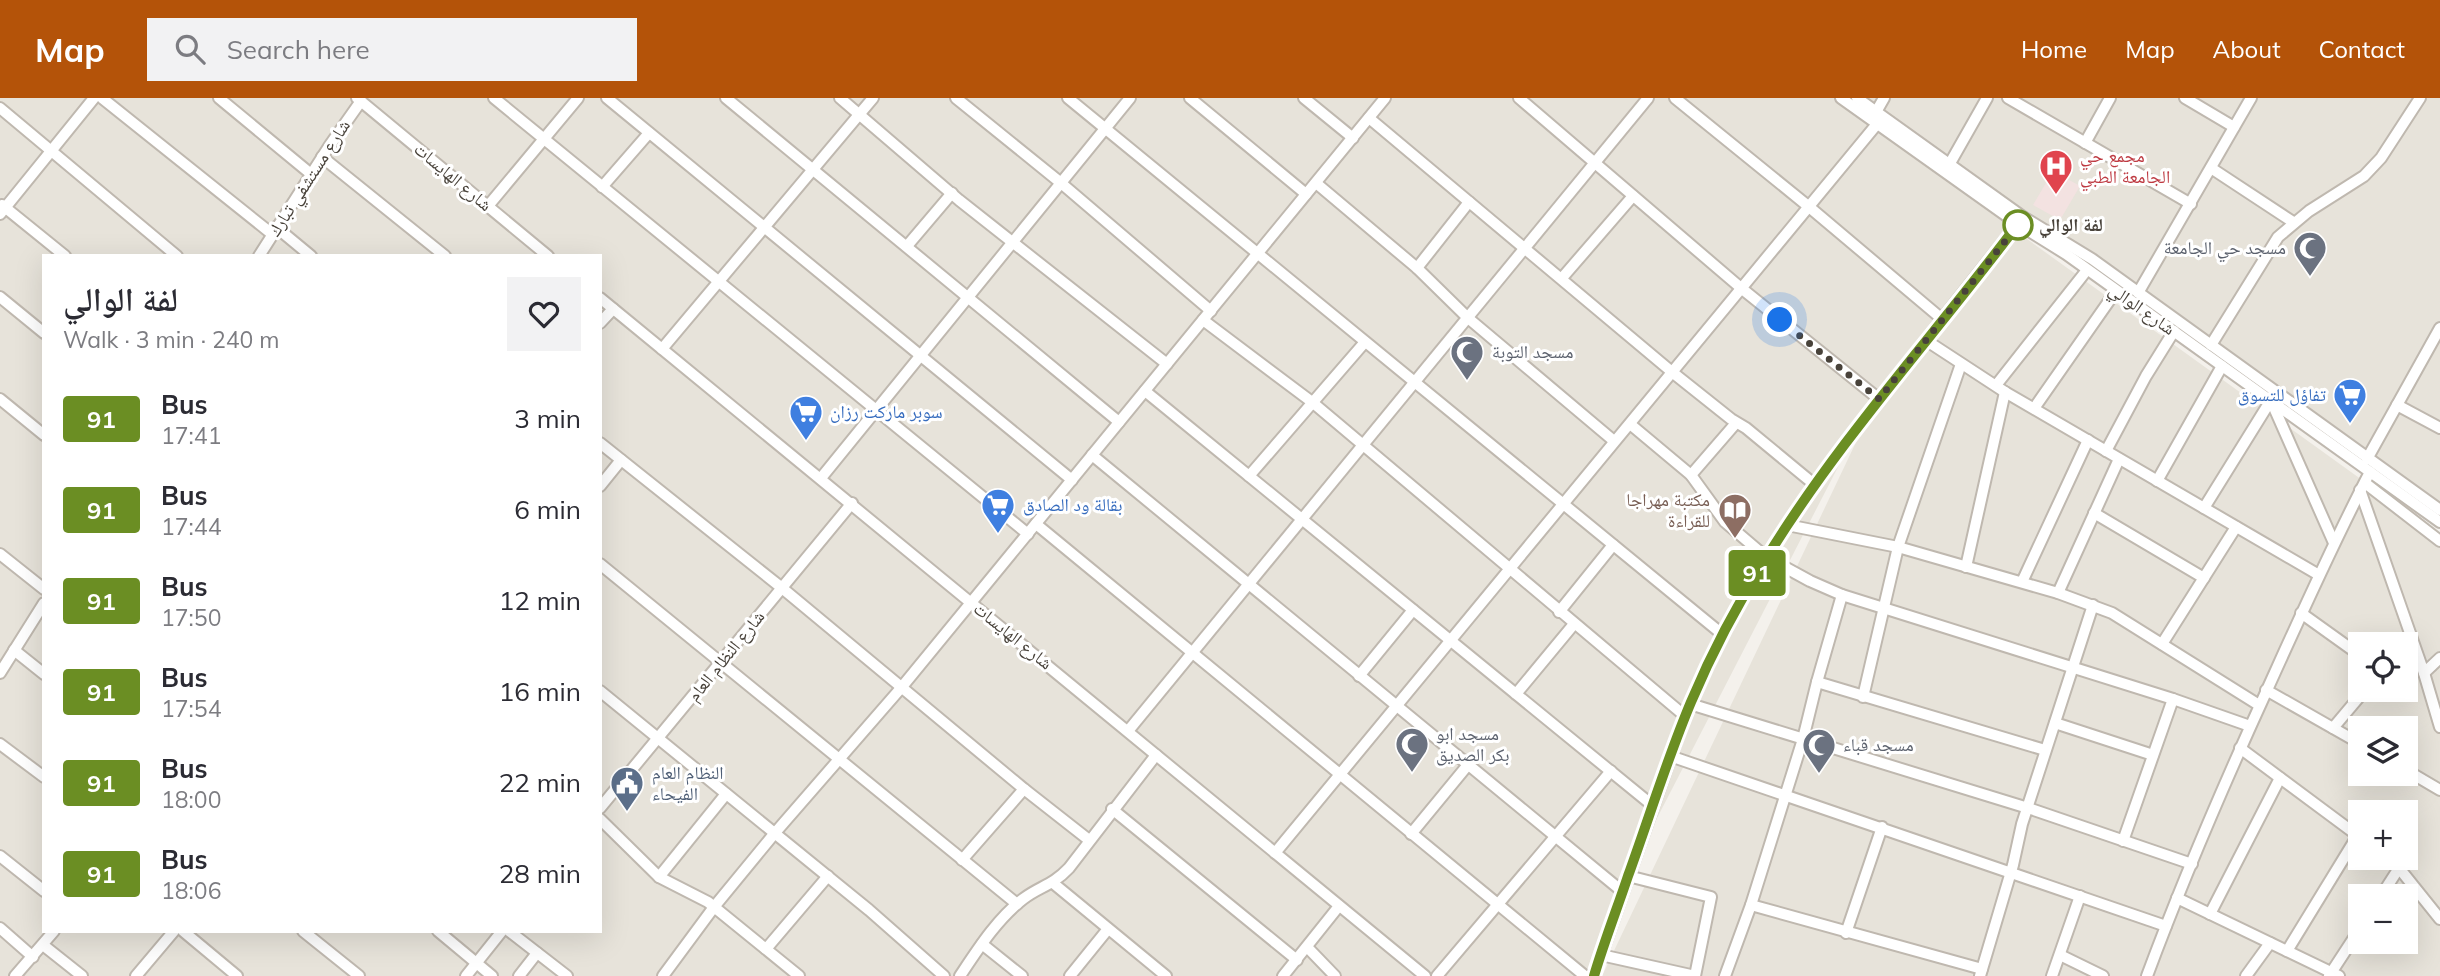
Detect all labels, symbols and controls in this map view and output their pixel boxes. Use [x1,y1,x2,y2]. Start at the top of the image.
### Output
search box [147,18,637,81]
text: Map [35,29,105,70]
icon: search [171,30,209,68]
text: Search here [227,33,370,66]
text: Home [2021,34,2087,64]
text: Map [2125,34,2175,64]
text: About [2213,34,2281,64]
text: Contact [2319,34,2405,64]
street label: شارع مستشفي تبارك [262,115,358,242]
street label: شارع الهايسات [410,137,497,216]
place label: مجمع حي الجامعة الطبي [2080,144,2170,192]
hospital icon: مجمع حي الجامعة الطبي [2037,147,2075,196]
marker: لفة الوالي [2003,210,2033,240]
place label: لفة الوالي [2039,213,2103,239]
mosque icon: مسجد حي الجامعة [2291,229,2329,278]
place label: مسجد حي الجامعة [2164,236,2286,263]
button: heart [507,277,581,351]
street label: شارع الوالي [2103,277,2180,343]
text: لفة الوالي [63,278,178,319]
your location [1762,302,1797,337]
text: Walk · 3 min · 240 m [63,325,280,354]
mosque icon: مسجد التوبة [1448,333,1486,382]
place label: مسجد التوبة [1492,340,1573,363]
supermarket icon: تفاؤل للتسوق [2331,376,2369,425]
place label: تفاؤل للتسوق [2238,383,2326,406]
text: Bus [161,388,207,421]
supermarket icon: سوبر ماركت رزان [787,393,825,442]
place label: سوبر ماركت رزان [830,400,943,423]
text: 3 min [514,402,581,435]
text: 91 [87,404,116,434]
text: 17:41 [161,421,221,450]
text: Bus [161,479,207,512]
supermarket icon: بقالة ود الصادق [979,486,1017,535]
place label: مكتبة مهراجا للقراءة [1626,488,1710,532]
library icon: مكتبة مهراجا للقراءة [1716,491,1754,540]
text: 6 min [514,493,581,526]
place label: بقالة ود الصادق [1023,493,1122,516]
text: 91 [87,495,116,525]
text: 17:44 [161,512,221,541]
line badge: 91 [1726,550,1788,596]
text: 91 [1743,558,1771,588]
text: Bus [161,570,207,603]
text: 12 min [499,584,581,617]
text: 91 [87,586,116,616]
street label: شارع الهايسات [969,597,1057,674]
text: 17:50 [161,603,221,632]
street label: شارع النظام العام [682,605,770,707]
map controls [2348,632,2418,954]
button: locate [2348,632,2418,702]
text: Bus [161,661,207,694]
text: 16 min [499,675,581,708]
text: 91 [87,677,116,707]
text: 17:54 [161,694,221,723]
button: layers [2348,716,2418,786]
place label: مسجد ابو بكر الصديق [1436,722,1510,766]
mosque icon: مسجد ابو بكر الصديق [1393,725,1431,774]
mosque icon: مسجد قباء [1800,726,1838,775]
place label: مسجد قباء [1843,733,1914,756]
text: Bus [161,752,207,785]
place label: النظام العام الفيحاء [652,761,724,805]
public building icon: النظام العام الفيحاء [608,764,646,813]
text: 22 min [499,766,581,799]
text: 91 [87,768,116,798]
text: 18:00 [161,785,221,814]
button: + [2348,800,2418,870]
text: Bus [161,843,207,876]
text: 28 min [499,857,581,890]
text: 91 [87,859,116,889]
text: 18:06 [161,876,221,905]
button: − [2348,884,2418,954]

